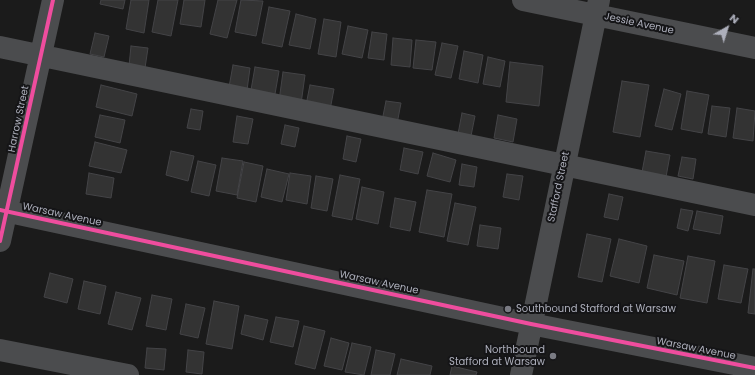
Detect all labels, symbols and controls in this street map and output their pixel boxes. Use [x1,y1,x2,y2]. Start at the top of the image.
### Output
north arrow [707,8,747,48]
text: N [726,10,743,27]
street label: Jessie Avenue [603,11,675,37]
street label: Harrow Street [6,85,32,153]
street label: Stafford Street [546,151,572,223]
street label: Warsaw Avenue [21,201,103,229]
street label: Warsaw Avenue [338,269,420,297]
place label: Southbound Stafford at Warsaw [516,303,676,315]
marker: Southbound Stafford at Warsaw [503,304,513,314]
street label: Warsaw Avenue [655,335,737,363]
place label: Northbound Stafford at Warsaw [449,344,545,368]
marker: Northbound Stafford at Warsaw [548,351,558,361]

